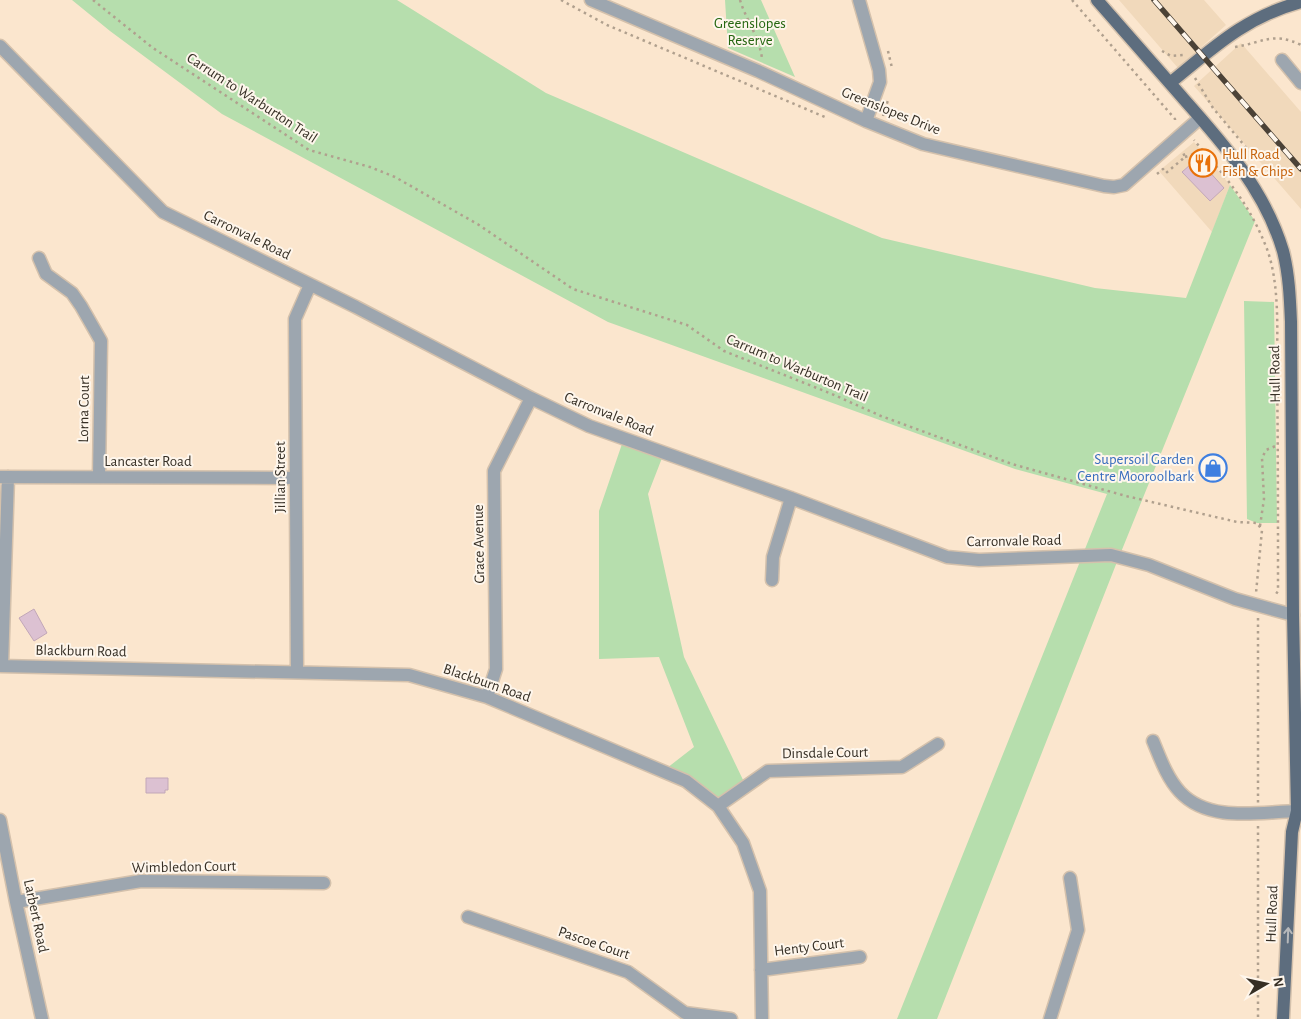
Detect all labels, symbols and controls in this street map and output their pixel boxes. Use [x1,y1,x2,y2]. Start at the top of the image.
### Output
park label: Greenslopes Reserve [714,16,786,48]
street label: Carrum to Warburton Trail [184,50,320,146]
street label: Greenslopes Drive [839,84,943,138]
place label: Hull Road Fish & Chips [1222,147,1293,179]
restaurant icon: Hull Road Fish & Chips [1188,148,1218,178]
street label: Carronvale Road [201,207,293,263]
street label: Carrum to Warburton Trail [724,331,870,405]
street label: Hull Road [1267,345,1283,403]
street label: Lorna Court [76,375,92,443]
street label: Carronvale Road [562,389,656,439]
street label: Jillian Street [273,441,288,513]
place label: Supersoil Garden Centre Mooroolbark [1077,452,1194,484]
shop icon: Supersoil Garden Centre Mooroolbark [1198,453,1228,483]
street label: Lancaster Road [104,454,192,469]
street label: Grace Avenue [471,504,487,584]
street label: Carronvale Road [966,533,1062,549]
street label: Blackburn Road [35,643,127,659]
street label: Blackburn Road [441,661,533,705]
street label: Dinsdale Court [782,745,869,761]
street label: Wimbledon Court [132,859,237,875]
street label: Larbert Road [21,878,51,954]
street label: Hull Road [1264,885,1281,943]
street label: Pascoe Court [556,924,632,962]
one-way arrow [1283,928,1292,944]
street label: Henty Court [773,935,845,959]
north arrow [1241,959,1291,1009]
text: N [1270,976,1286,988]

